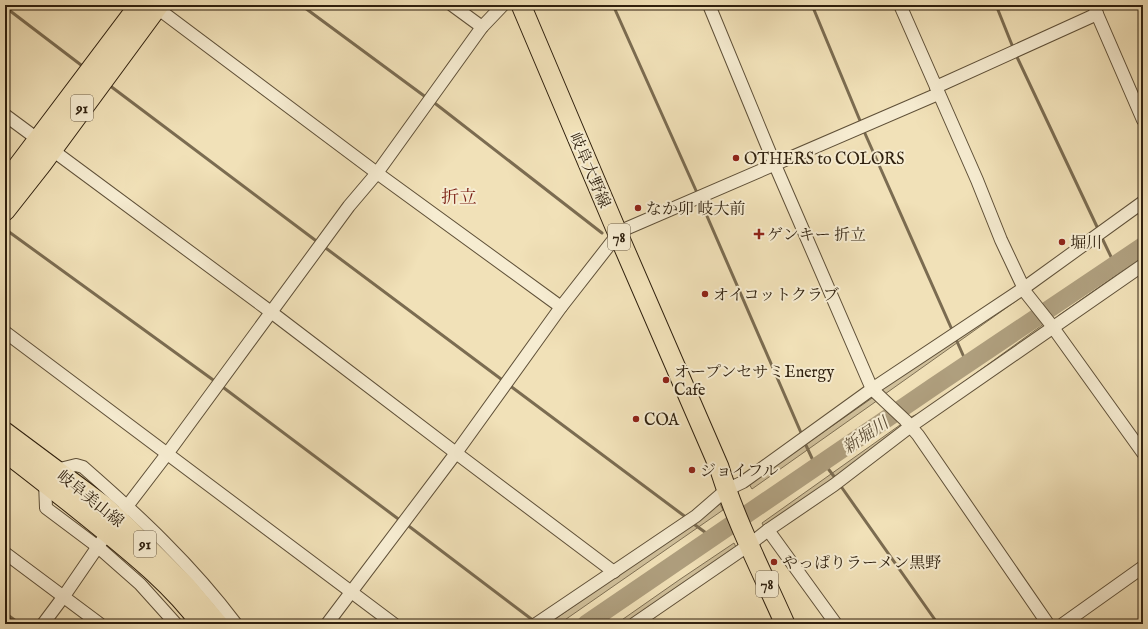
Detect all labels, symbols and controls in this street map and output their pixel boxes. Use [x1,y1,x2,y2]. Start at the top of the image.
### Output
road number: 91 [71,95,93,121]
street label: 岐阜大野線 [564,130,614,212]
place label: OTHERS to COLORS [744,150,904,170]
marker: OTHERS to COLORS [731,153,741,163]
district label: 折立 [441,187,477,210]
place label: なか卯 岐大前 [646,200,746,220]
marker: なか卯 岐大前 [633,203,643,213]
road number: 78 [608,224,630,250]
place label: ゲンキー 折立 [767,226,866,246]
marker: ゲンキー 折立 [754,229,764,239]
place label: 堀川 [1070,234,1102,254]
marker: 堀川 [1057,237,1067,247]
place label: オイコットクラブ [713,286,839,306]
marker: オイコットクラブ [700,289,710,299]
place label: オープンセサミEnergy Cafe [674,363,835,401]
marker: オープンセサミEnergy Cafe [661,375,671,385]
place label: COA [644,411,680,431]
water label: 新堀川 [839,412,895,459]
marker: COA [631,414,641,424]
place label: ジョイフル [700,462,779,482]
marker: ジョイフル [687,465,697,475]
street label: 岐阜美山線 [52,467,127,533]
road number: 91 [134,531,156,557]
place label: やっぱりラーメン黒野 [782,554,941,574]
marker: やっぱりラーメン黒野 [769,557,779,567]
road number: 78 [756,571,778,597]

